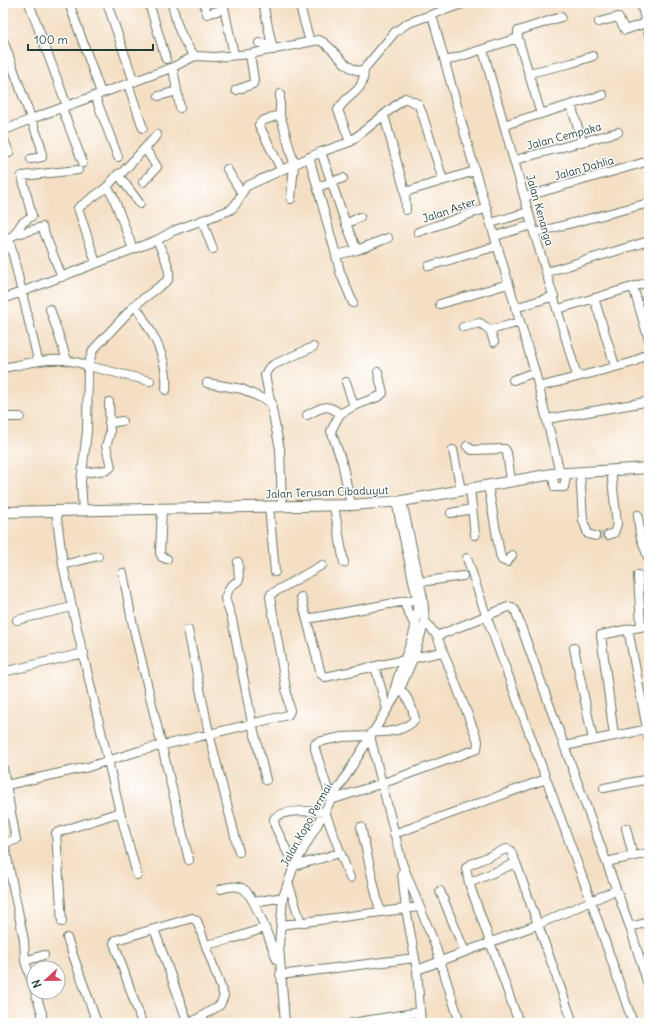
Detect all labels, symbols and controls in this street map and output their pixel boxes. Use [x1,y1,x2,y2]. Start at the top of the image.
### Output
scale bar [28,26,153,52]
text: 100 m [34,32,68,47]
street label: Jalan Cempaka [525,119,603,153]
street label: Jalan Dahlia [553,153,615,183]
street label: Jalan Kenanga [523,173,557,247]
street label: Jalan Aster [420,194,478,226]
street label: Jalan Terusan Cibaduyut [265,483,389,501]
street label: Jalan Kopo Permai [277,781,335,869]
north arrow [26,960,66,1000]
text: N [29,978,45,990]

